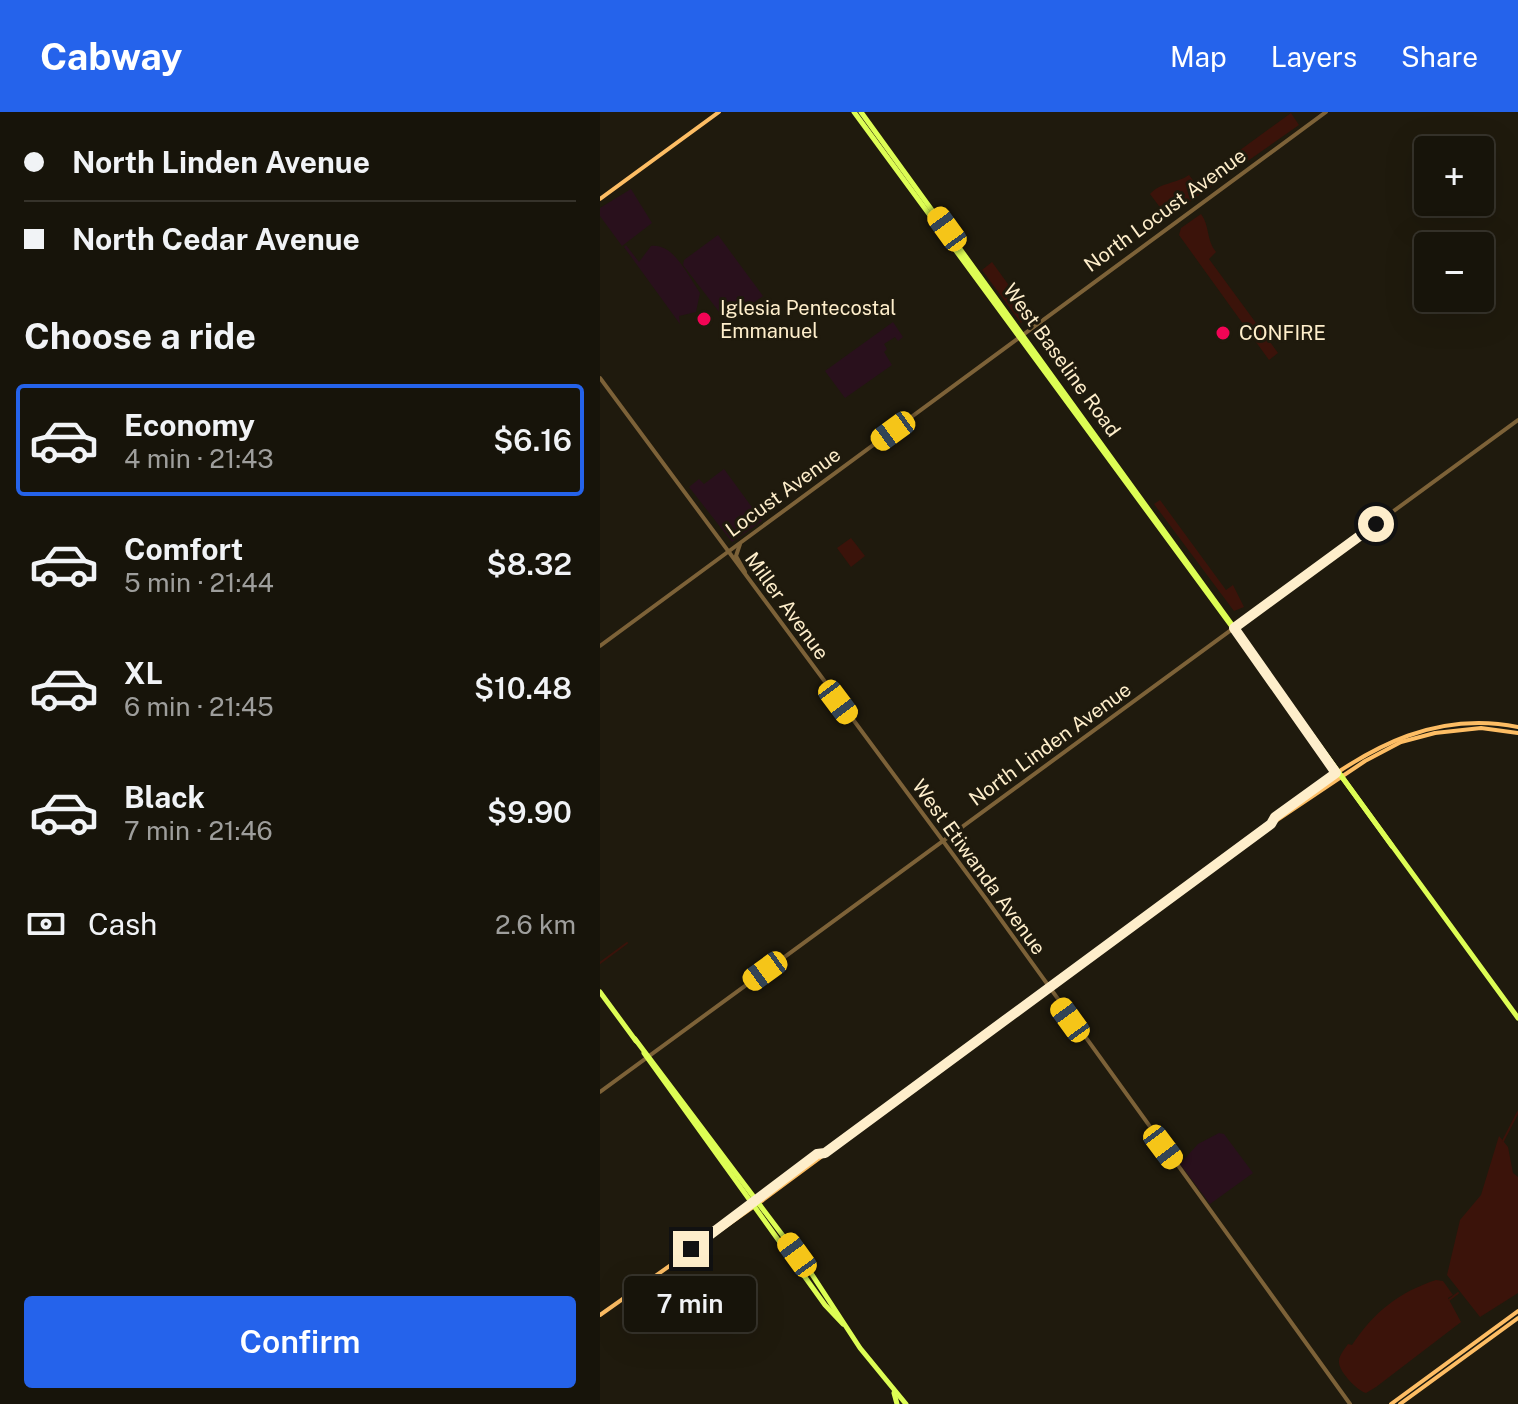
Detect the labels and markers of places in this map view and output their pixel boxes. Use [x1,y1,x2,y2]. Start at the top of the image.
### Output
place label: Iglesia Pentecostal Emmanuel [720,296,896,343]
marker: Iglesia Pentecostal Emmanuel [695,310,713,328]
place label: CONFIRE [1239,321,1326,345]
marker: CONFIRE [1214,324,1232,342]

